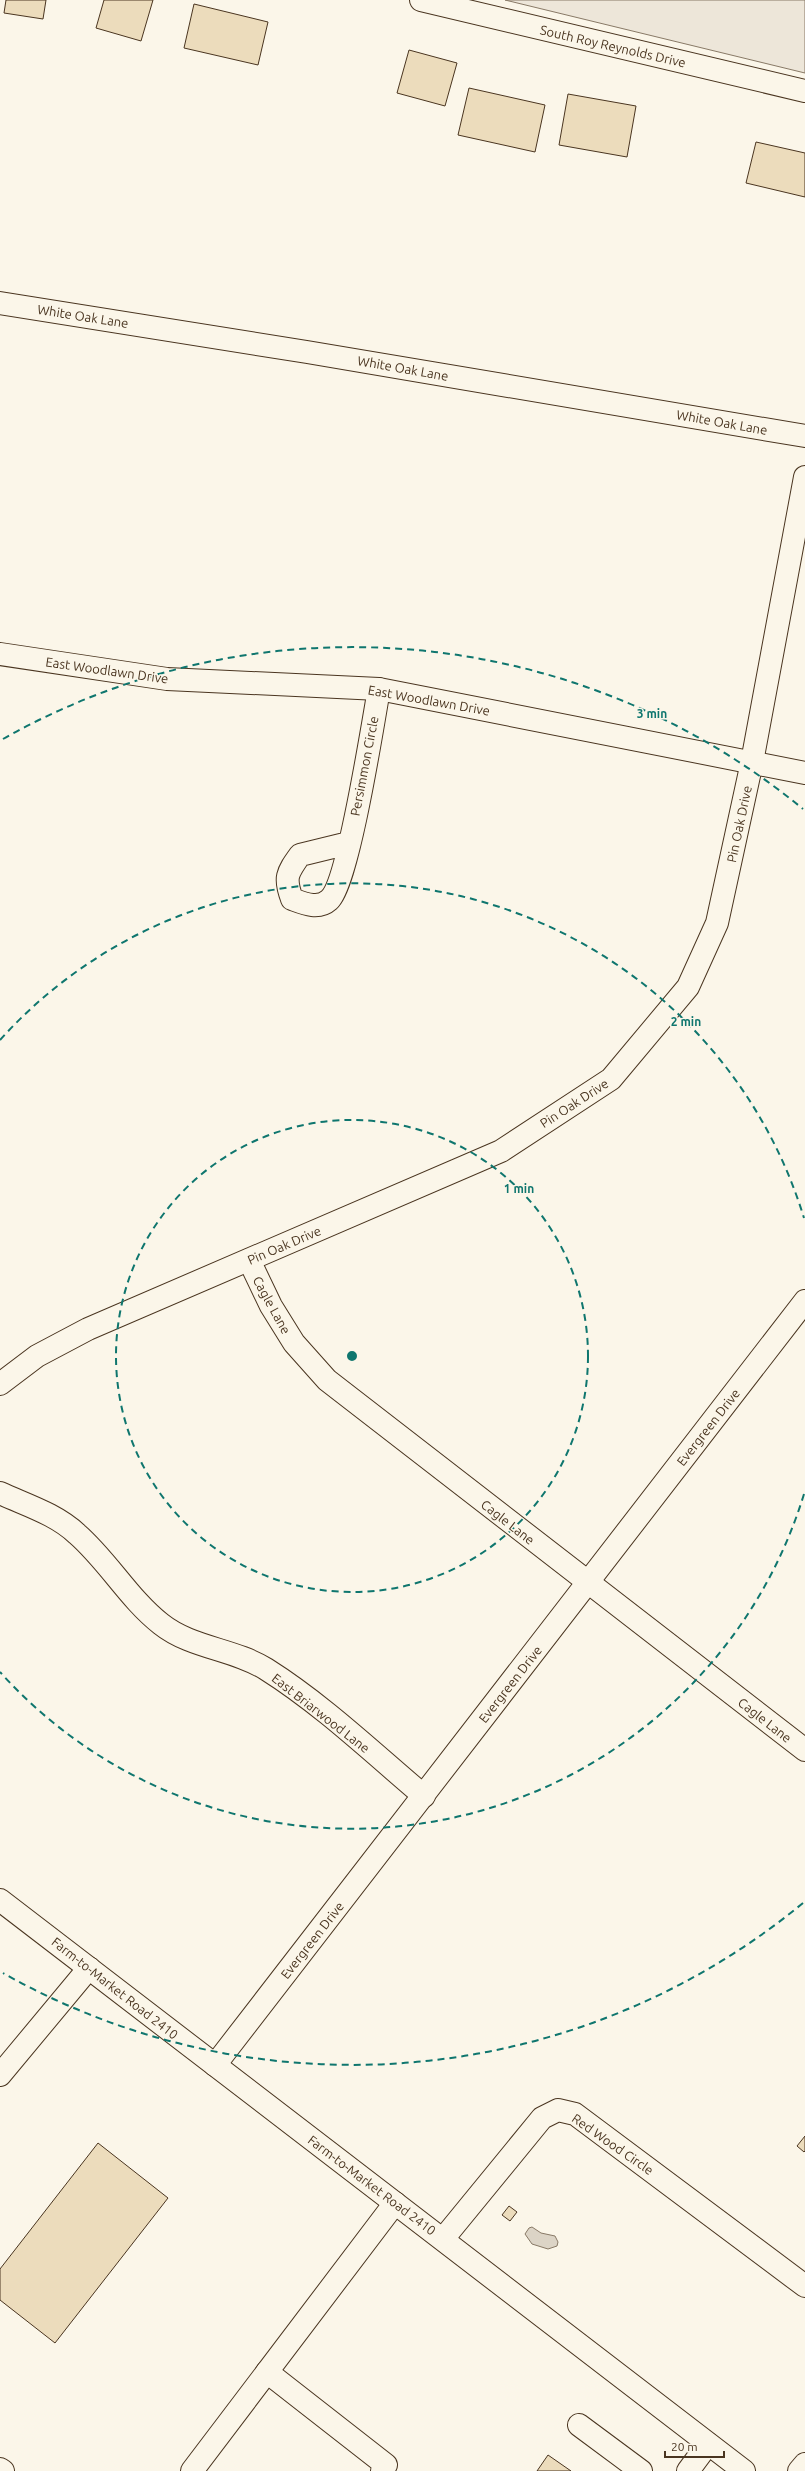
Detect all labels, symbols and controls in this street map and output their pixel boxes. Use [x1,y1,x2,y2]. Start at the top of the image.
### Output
street label: South Roy Reynolds Drive [539,22,687,70]
street label: White Oak Lane [36,302,130,330]
street label: White Oak Lane [356,353,450,383]
street label: White Oak Lane [675,407,769,437]
street label: East Woodlawn Drive [45,654,169,686]
street label: East Woodlawn Drive [367,682,491,718]
text: 3 min [637,707,667,720]
street label: Persimmon Circle [347,715,381,817]
street label: Pin Oak Drive [724,784,754,864]
text: 2 min [671,1015,701,1028]
street label: Pin Oak Drive [537,1076,611,1130]
text: 1 min [504,1182,534,1195]
street label: Pin Oak Drive [245,1223,323,1267]
street label: Cagle Lane [250,1274,294,1336]
centre of rings [345,1349,359,1363]
street label: Evergreen Drive [674,1386,742,1468]
street label: Cagle Lane [479,1497,537,1547]
street label: Evergreen Drive [476,1643,544,1725]
street label: East Briarwood Lane [270,1671,372,1755]
street label: Cagle Lane [736,1695,794,1745]
street label: Evergreen Drive [278,1899,346,1981]
street label: Farm-to-Market Road 2410 [49,1934,181,2042]
street label: Red Wood Circle [570,2111,656,2177]
street label: Farm-to-Market Road 2410 [305,2132,439,2238]
scale bar [665,2433,724,2459]
text: 20 m [671,2440,698,2453]

